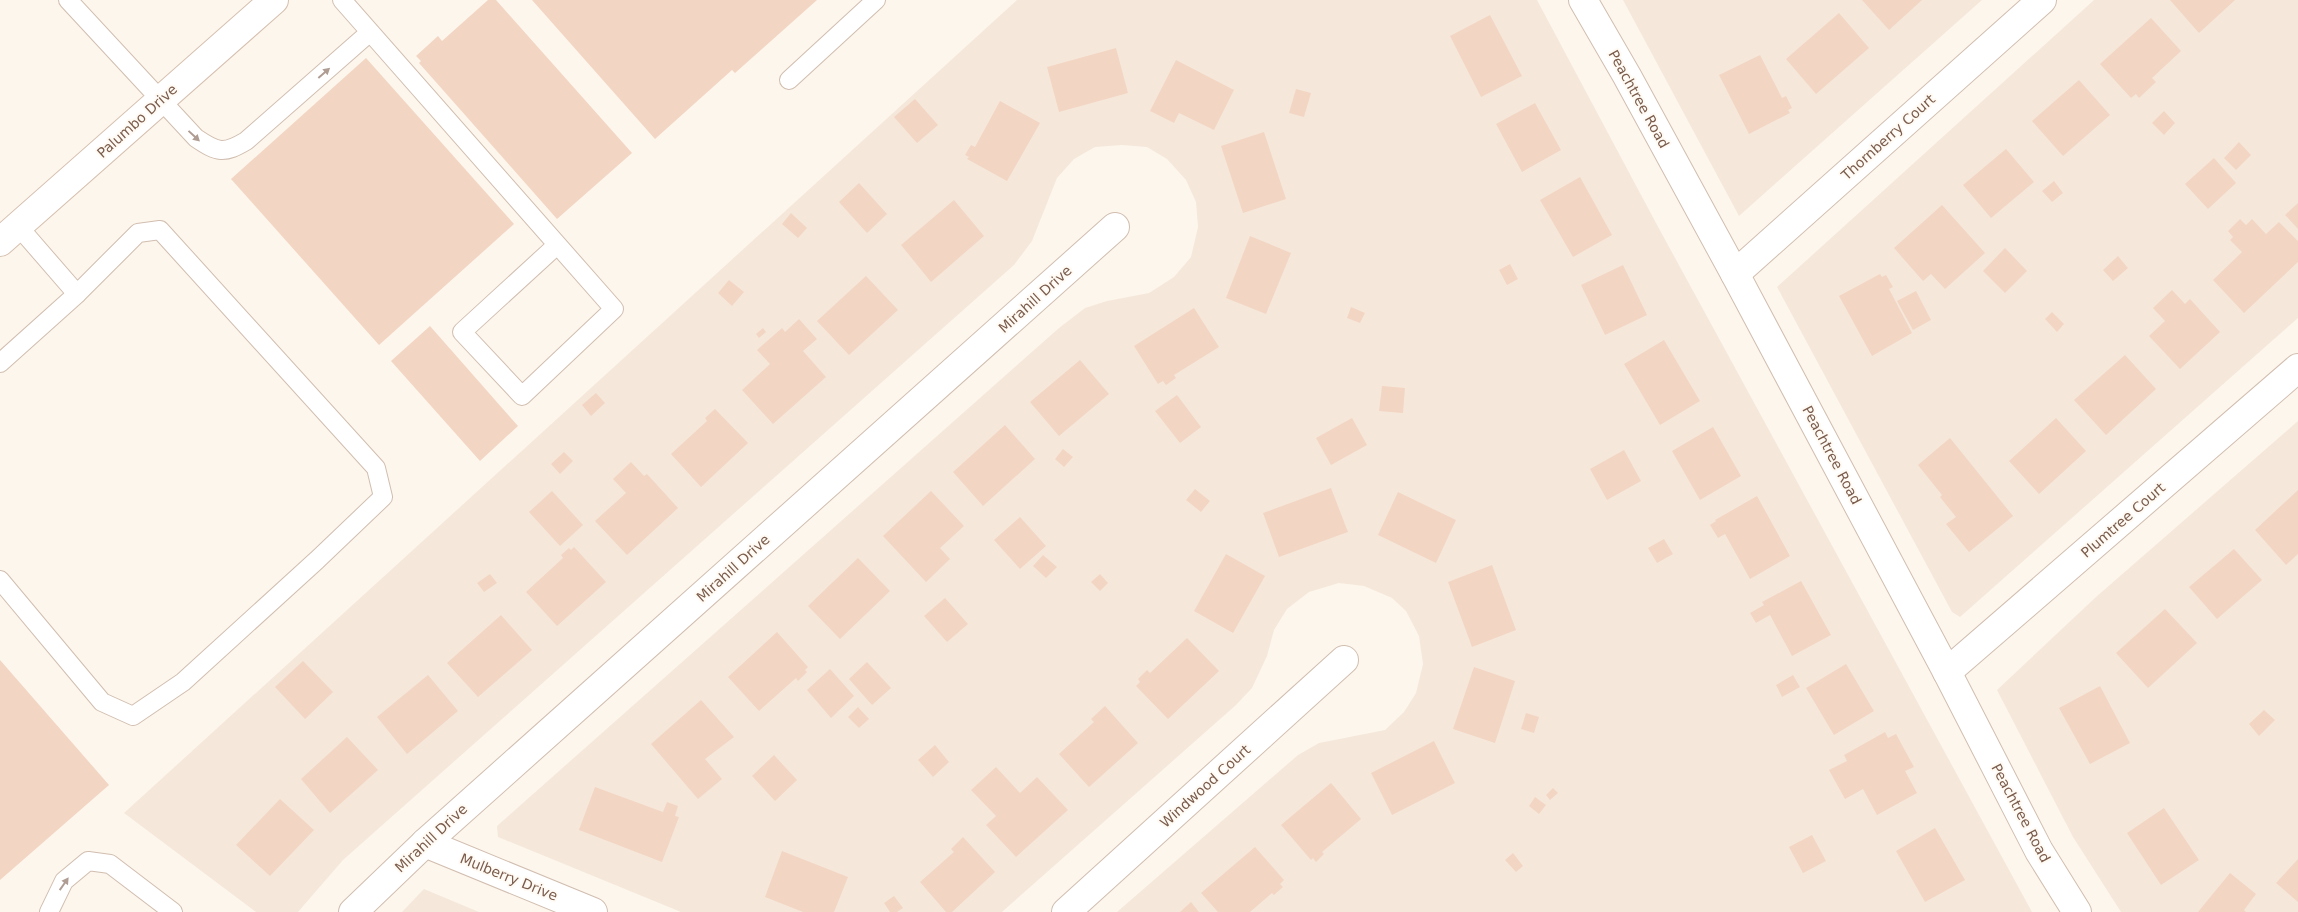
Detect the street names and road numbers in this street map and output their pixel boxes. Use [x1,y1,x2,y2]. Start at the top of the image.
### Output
street label: Peachtree Road [1605,47,1673,151]
street label: Palumbo Drive [94,81,180,161]
street label: Thornberry Court [1837,90,1938,184]
street label: Mirahill Drive [995,262,1075,336]
street label: Peachtree Road [1799,403,1865,507]
street label: Plumtree Court [2078,479,2169,561]
street label: Mirahill Drive [693,531,773,605]
street label: Windwood Court [1157,741,1254,831]
street label: Peachtree Road [1988,761,2054,865]
street label: Mirahill Drive [392,801,470,875]
street label: Mulberry Drive [458,850,560,904]

